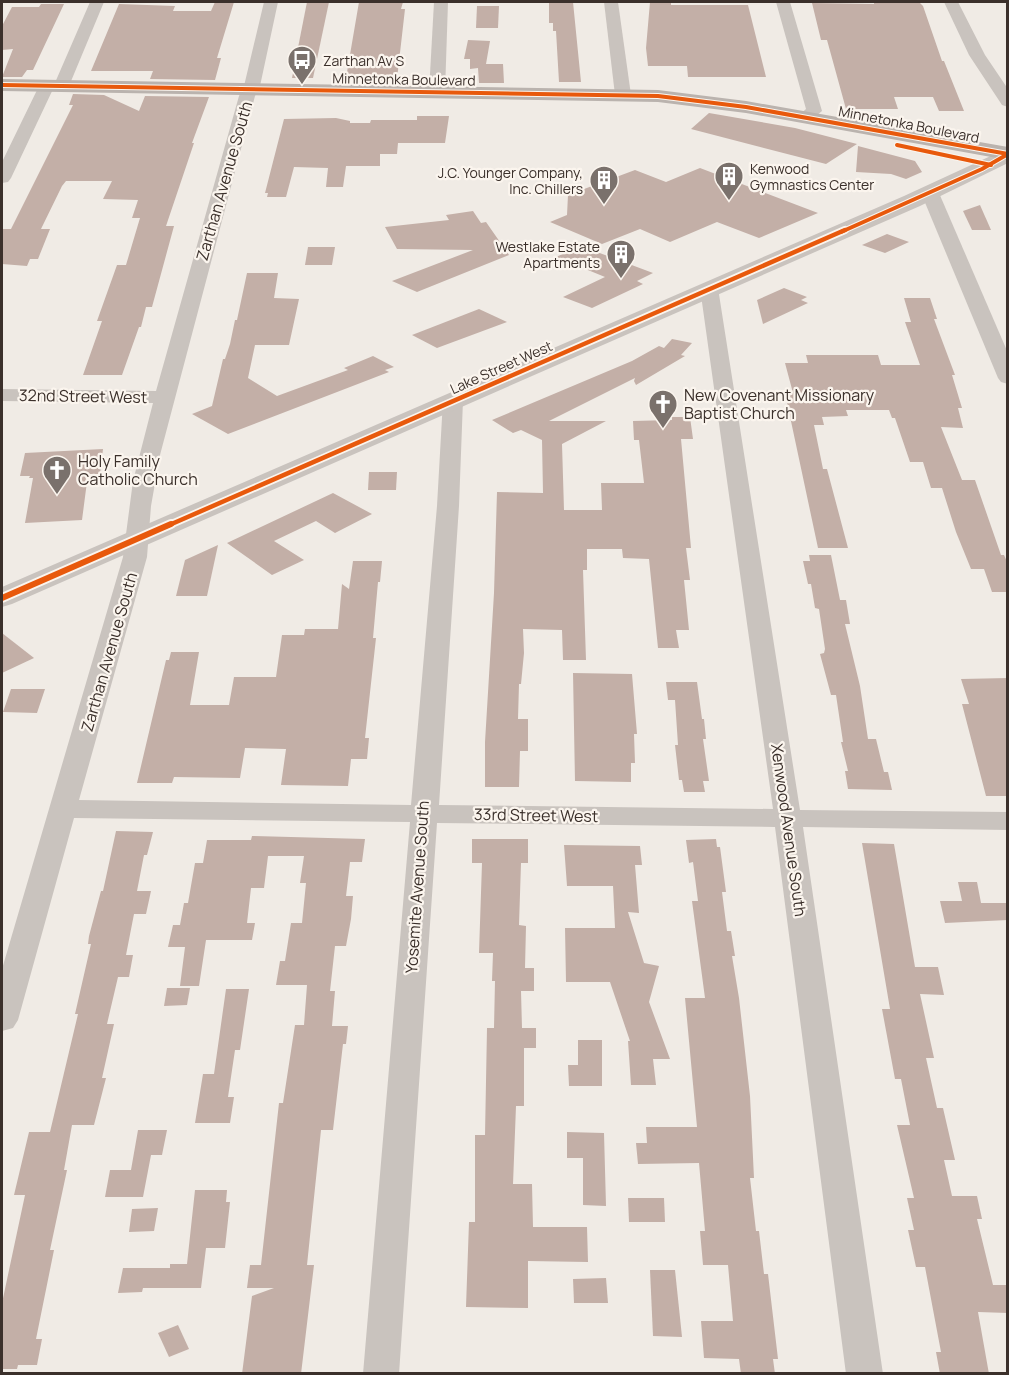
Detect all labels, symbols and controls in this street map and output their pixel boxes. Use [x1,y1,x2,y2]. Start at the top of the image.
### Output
bus stop icon: Zarthan Av S [286,44,318,86]
place label: Zarthan Av S [323,51,404,70]
street label: Minnetonka Boulevard [332,68,476,90]
street label: Zarthan Avenue South [191,99,257,263]
street label: Minnetonka Boulevard [837,101,981,147]
place label: Kenwood Gymnastics Center [750,159,874,194]
building icon: Kenwood Gymnastics Center [713,160,745,202]
place label: J.C. Younger Company, Inc. Chillers [438,163,583,198]
building icon: J.C. Younger Company, Inc. Chillers [588,164,620,206]
place label: Westlake Estate Apartments [496,237,600,272]
building icon: Westlake Estate Apartments [605,238,637,280]
street label: Lake Street West [447,336,555,398]
street label: 32nd Street West [19,384,147,408]
place label: New Covenant Missionary Baptist Church [684,384,875,424]
church icon: New Covenant Missionary Baptist Church [647,388,679,430]
place label: Holy Family Catholic Church [78,450,198,490]
church icon: Holy Family Catholic Church [41,454,73,496]
street label: Zarthan Avenue South [76,570,142,734]
street label: Xenwood Avenue South [766,742,812,918]
street label: Yosemite Avenue South [400,800,434,974]
street label: 33rd Street West [474,803,598,827]

